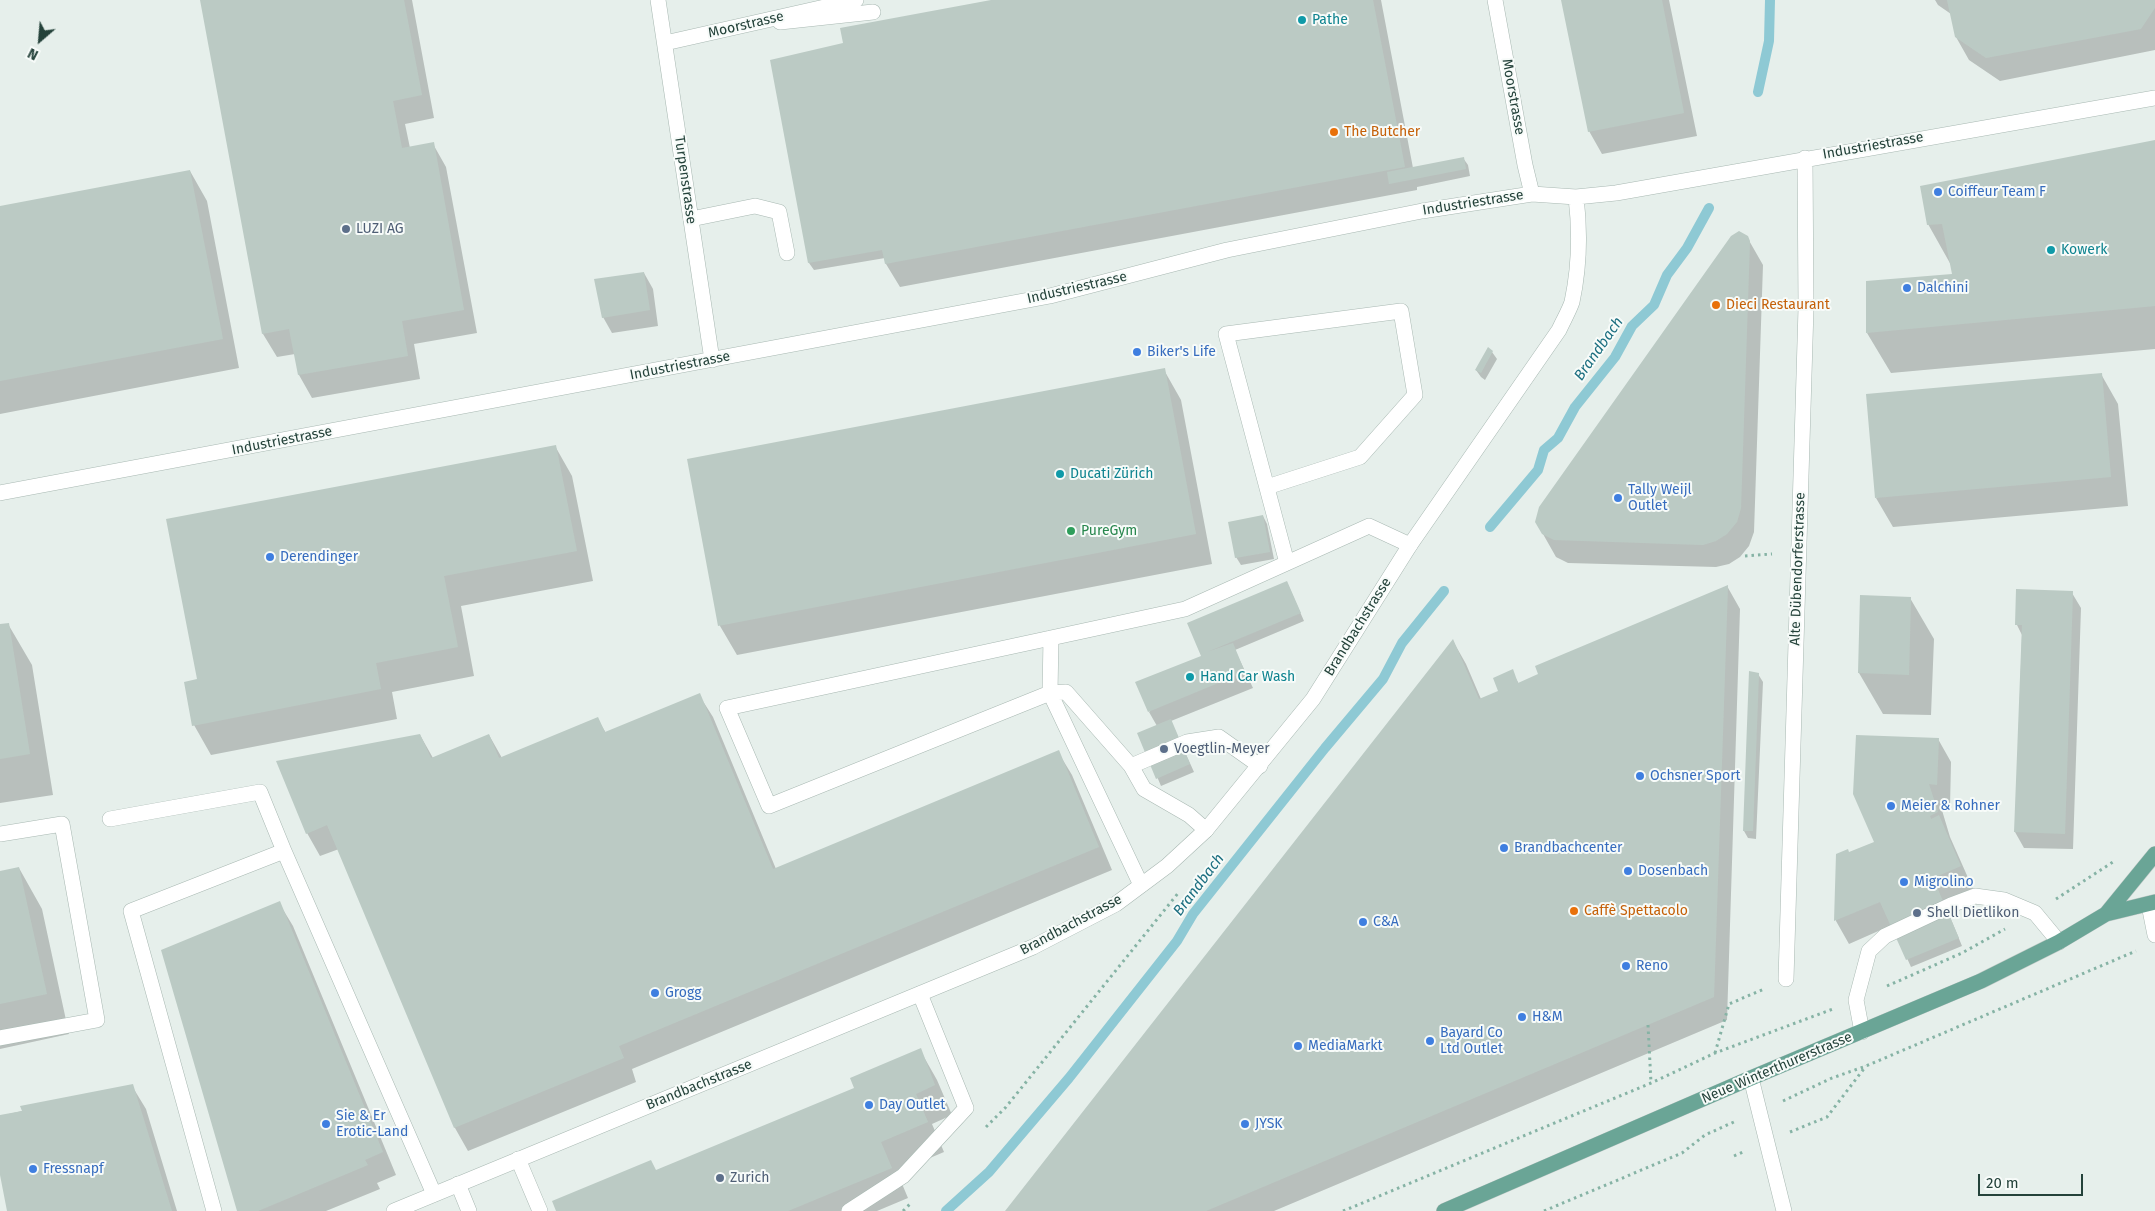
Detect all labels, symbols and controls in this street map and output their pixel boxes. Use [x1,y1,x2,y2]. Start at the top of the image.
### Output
street label: Moorstrasse [707,8,785,42]
place label: Pathe [1312,12,1348,28]
marker: Pathe [1296,14,1308,26]
north arrow [15,15,65,65]
text: N [25,44,41,63]
street label: Moorstrasse [1498,58,1528,136]
place label: The Butcher [1344,124,1420,140]
marker: The Butcher [1328,126,1340,138]
street label: Industriestrasse [1821,129,1925,163]
street label: Turpenstrasse [670,135,700,225]
place label: Coiffeur Team F [1948,184,2046,200]
marker: Coiffeur Team F [1932,186,1944,198]
street label: Industriestrasse [1421,187,1525,219]
place label: LUZI AG [356,221,404,237]
marker: LUZI AG [340,223,352,235]
place label: Kowerk [2061,242,2107,258]
marker: Kowerk [2045,244,2057,256]
street label: Industriestrasse [1025,268,1129,308]
place label: Dalchini [1917,280,1968,296]
marker: Dalchini [1901,282,1913,294]
place label: Dieci Restaurant [1726,297,1830,313]
marker: Dieci Restaurant [1710,299,1722,311]
water label: Brandbach [1571,314,1627,384]
place label: Biker's Life [1147,344,1216,360]
marker: Biker's Life [1131,346,1143,358]
street label: Industriestrasse [628,348,732,384]
street label: Industriestrasse [230,423,334,459]
place label: Ducati Zürich [1070,466,1153,482]
marker: Ducati Zürich [1054,468,1066,480]
place label: Tally Weijl Outlet [1628,482,1692,514]
marker: Tally Weijl Outlet [1612,492,1624,504]
street label: Alte Dübendorferstrasse [1787,492,1809,646]
place label: PureGym [1081,523,1137,539]
marker: PureGym [1065,525,1077,537]
place label: Derendinger [280,549,358,565]
marker: Derendinger [264,551,276,563]
street label: Brandbachstrasse [1321,575,1395,679]
place label: Hand Car Wash [1200,669,1295,685]
marker: Hand Car Wash [1184,671,1196,683]
place label: Voegtlin-Meyer [1174,741,1270,757]
marker: Voegtlin-Meyer [1158,743,1170,755]
place label: Ochsner Sport [1650,768,1741,784]
marker: Ochsner Sport [1634,770,1646,782]
place label: Meier & Rohner [1901,798,2000,814]
marker: Meier & Rohner [1885,800,1897,812]
place label: Brandbachcenter [1514,840,1622,856]
marker: Brandbachcenter [1498,842,1510,854]
water label: Brandbach [1170,850,1228,920]
place label: Dosenbach [1638,863,1708,879]
marker: Dosenbach [1622,865,1634,877]
place label: Migrolino [1914,874,1974,890]
marker: Migrolino [1898,876,1910,888]
street label: Brandbachstrasse [1017,891,1125,959]
place label: Caffè Spettacolo [1584,903,1688,919]
marker: Caffè Spettacolo [1568,905,1580,917]
place label: Shell Dietlikon [1927,905,2019,921]
marker: Shell Dietlikon [1911,907,1923,919]
place label: C&A [1373,914,1399,930]
marker: C&A [1357,916,1369,928]
place label: Reno [1636,958,1668,974]
marker: Reno [1620,960,1632,972]
place label: Grogg [665,985,702,1001]
marker: Grogg [649,987,661,999]
place label: H&M [1532,1009,1563,1025]
marker: H&M [1516,1011,1528,1023]
place label: Bayard Co Ltd Outlet [1440,1025,1503,1058]
street label: Neue Winterthurerstrasse [1699,1029,1855,1107]
marker: Bayard Co Ltd Outlet [1424,1035,1436,1047]
place label: MediaMarkt [1308,1038,1383,1054]
marker: MediaMarkt [1292,1040,1304,1052]
street label: Brandbachstrasse [644,1056,754,1114]
place label: Day Outlet [879,1097,945,1113]
marker: Day Outlet [863,1099,875,1111]
place label: Sie & Er Erotic-Land [336,1108,408,1140]
place label: JYSK [1255,1116,1283,1132]
marker: Sie & Er Erotic-Land [320,1118,332,1130]
marker: JYSK [1239,1118,1251,1130]
place label: Fressnapf [43,1161,104,1177]
marker: Fressnapf [27,1163,39,1175]
scale bar [1980,1164,2085,1196]
place label: Zurich [730,1170,769,1186]
marker: Zurich [714,1172,726,1184]
text: 20 m [1986,1174,2019,1192]

